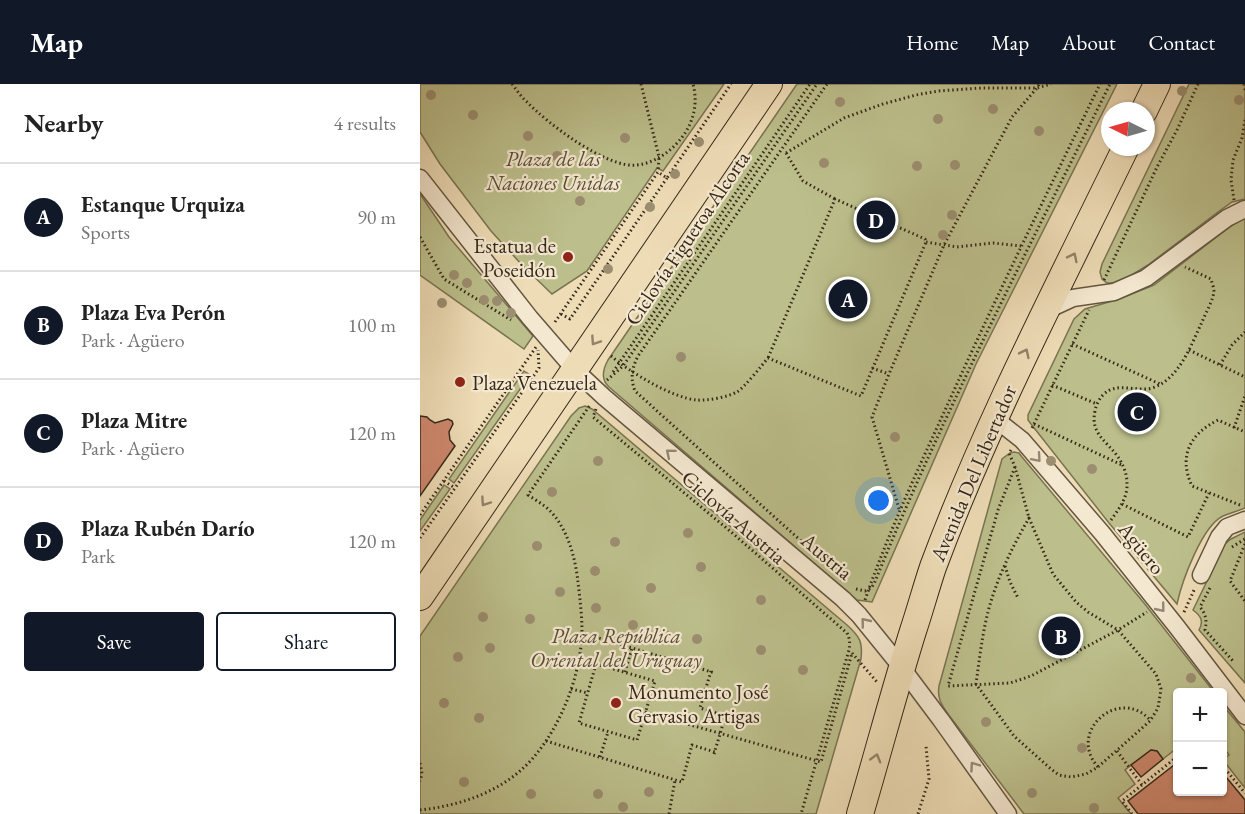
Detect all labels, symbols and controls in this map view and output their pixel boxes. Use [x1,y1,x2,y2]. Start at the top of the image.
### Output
text: Map [30,24,83,60]
text: Home [906,29,958,56]
text: Map [991,29,1029,56]
text: About [1062,29,1115,56]
text: Contact [1148,29,1215,56]
north arrow [1101,102,1155,156]
text: Nearby [24,106,104,140]
text: 4 results [333,110,396,136]
park label: Plaza de las Naciones Unidas [485,145,620,196]
street label: Ciclovía Figueroa Alcorta [619,145,756,330]
text: Estanque Urquiza [81,190,245,219]
pin: D [856,198,896,242]
text: A [36,204,51,230]
text: 90 m [357,204,396,230]
text: Sports [81,219,130,245]
place label: Estatua de Poseidón [473,232,556,283]
marker: Estatua de Poseidón [561,250,575,264]
one-way arrow [1065,252,1077,263]
pin: A [828,276,868,322]
text: Plaza Eva Perón [81,298,225,327]
text: B [37,312,50,338]
text: 100 m [348,312,396,338]
text: Park · Agüero [81,327,185,353]
one-way arrow [591,334,602,345]
one-way arrow [1018,349,1030,360]
place label: Plaza Venezuela [472,369,598,396]
marker: Plaza Venezuela [453,375,467,389]
street label: Avenida Del Libertador [923,381,1022,566]
pin: C [1118,390,1156,434]
text: Plaza Mitre [81,406,187,435]
text: C [36,420,51,446]
text: 120 m [348,420,396,446]
text: Park · Agüero [81,435,185,461]
one-way arrow [666,449,677,460]
one-way arrow [1030,451,1041,462]
street label: Ciclovía Austria [676,464,792,570]
your location [864,486,893,515]
one-way arrow [481,495,492,506]
text: Plaza Rubén Darío [81,514,255,543]
street label: Agüero [1112,515,1171,580]
street label: Austria [795,526,859,586]
text: D [36,528,51,554]
text: 120 m [348,528,396,554]
text: Park [81,543,115,569]
one-way arrow [1154,601,1165,612]
button: Save [24,612,204,671]
button: Share [216,612,396,671]
pin: B [1042,614,1080,658]
one-way arrow [861,618,872,629]
park label: Plaza República Oriental del Uruguay [530,622,702,673]
place label: Monumento José Gervasio Artigas [628,678,768,729]
map controls [1173,688,1227,796]
button: + [1173,688,1227,742]
marker: Monumento José Gervasio Artigas [609,696,623,710]
button: − [1173,742,1227,796]
one-way arrow [869,753,881,764]
one-way arrow [970,762,981,773]

